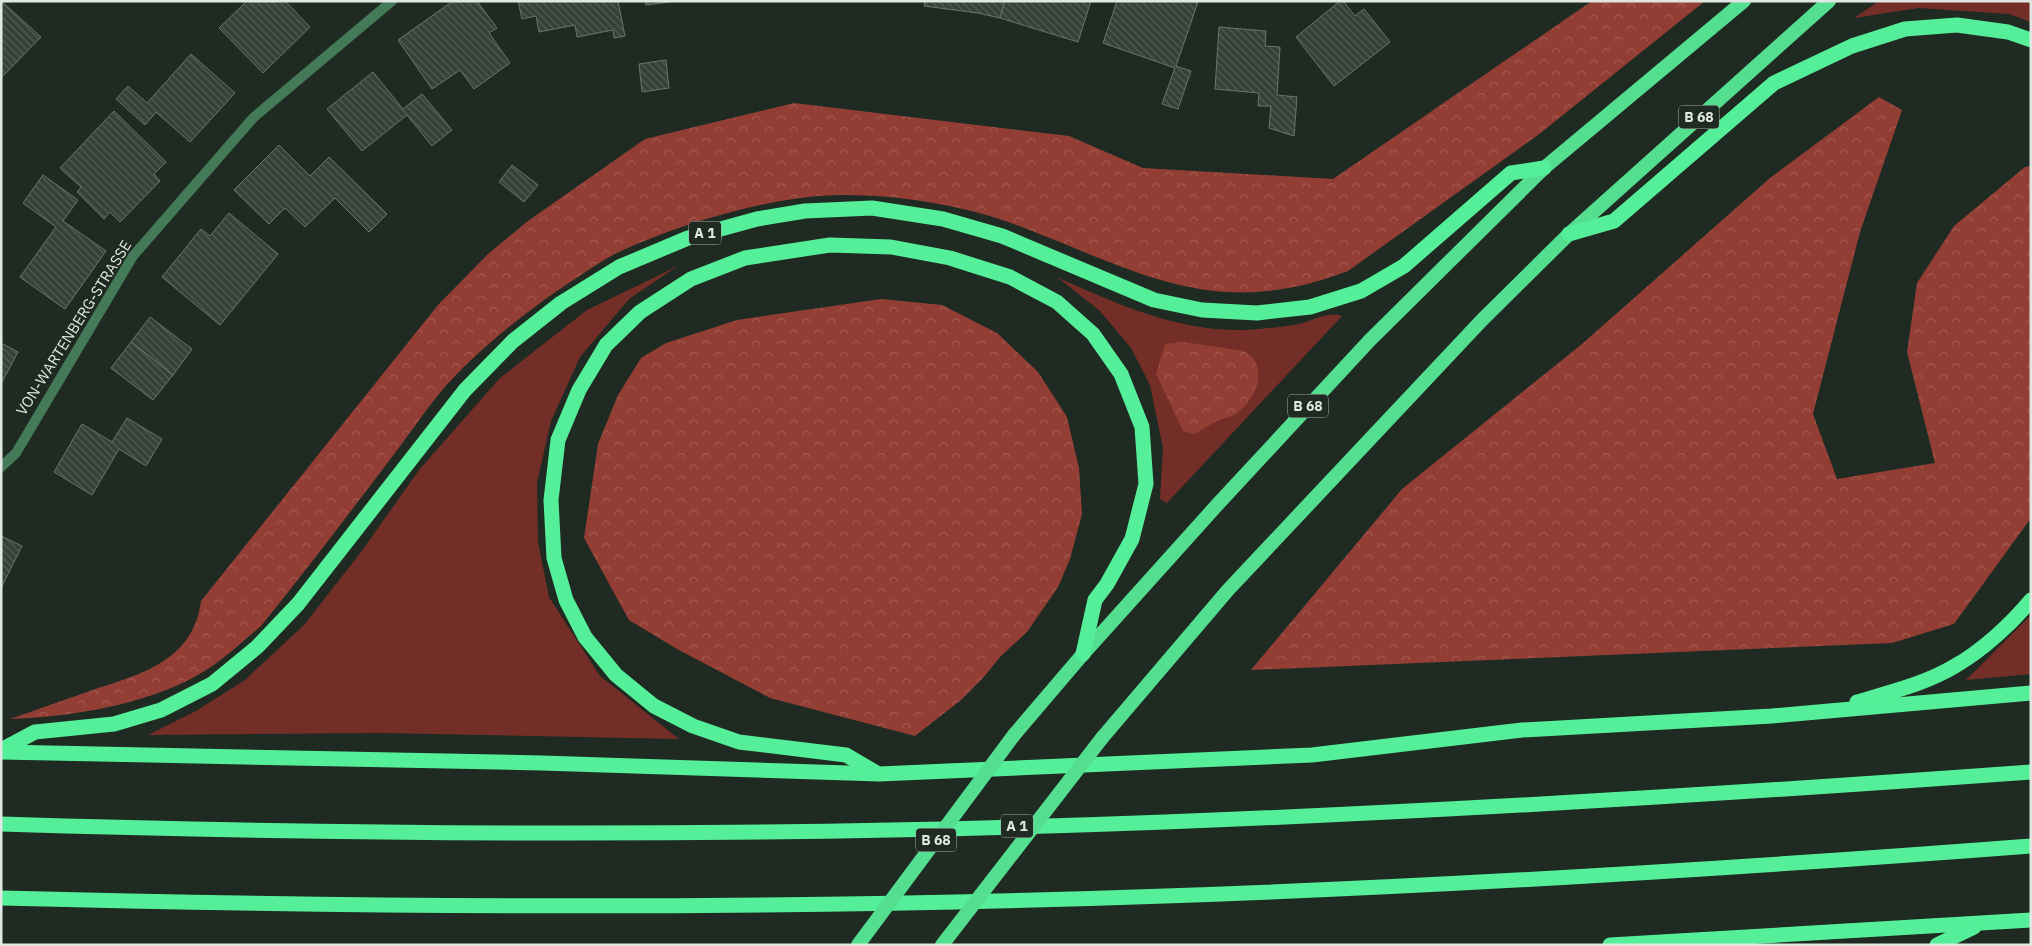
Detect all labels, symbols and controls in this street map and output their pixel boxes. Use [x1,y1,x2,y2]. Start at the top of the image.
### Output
road number: B 68 [1679,105,1719,128]
road number: A 1 [689,222,721,244]
street label: VON-WARTENBERG-STRASSE [12,237,135,419]
road number: B 68 [1288,394,1328,418]
road number: A 1 [1001,814,1033,838]
road number: B 68 [916,828,956,852]

